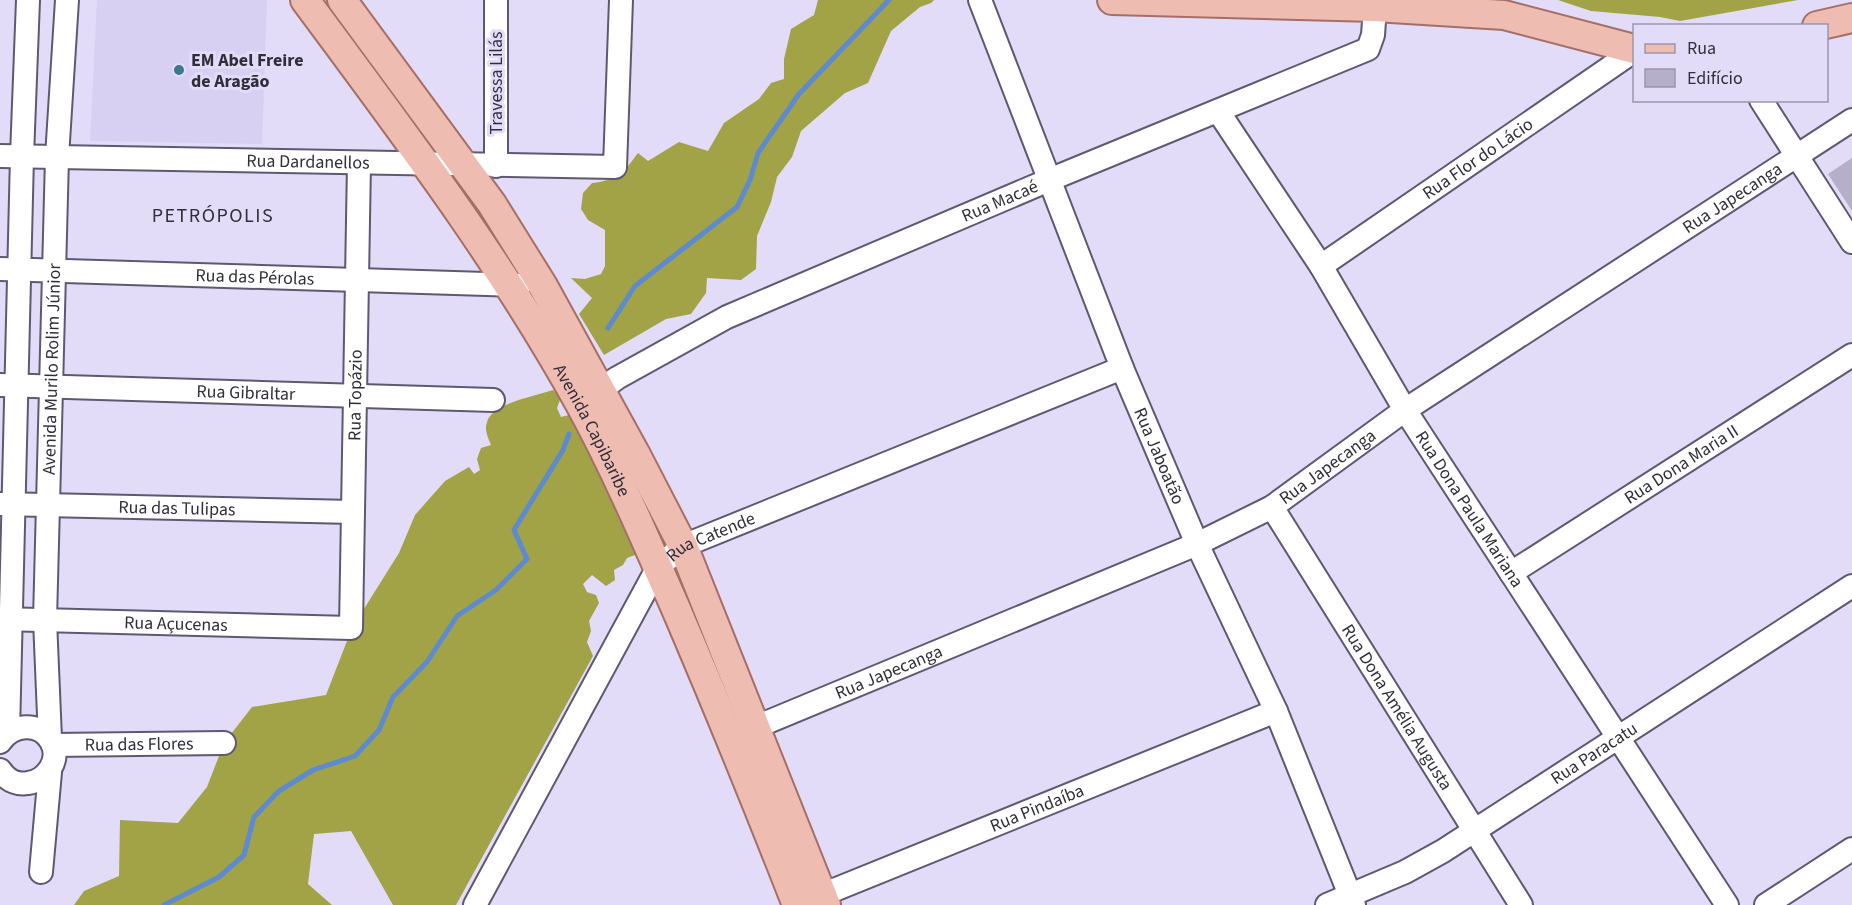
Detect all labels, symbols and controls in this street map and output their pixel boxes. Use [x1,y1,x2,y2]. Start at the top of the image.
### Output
legend [1633,24,1828,102]
street label: Travessa Lilás [484,31,509,135]
text: Rua [1687,36,1716,61]
place label: EM Abel Freire de Aragão [191,48,304,94]
marker: EM Abel Freire de Aragão [172,63,186,77]
text: Edifício [1687,66,1743,91]
street label: Rua Flor do Lácio [1417,111,1538,205]
street label: Rua Dardanellos [246,148,370,175]
street label: Rua Japecanga [1677,156,1787,239]
street label: Rua Macaé [958,174,1042,228]
district label: PETRÓPOLIS [152,202,274,230]
street label: Avenida Murilo Rolim Júnior [36,262,67,475]
street label: Rua das Pérolas [195,263,315,291]
street label: Rua Topázio [342,349,368,441]
street label: Avenida Capibaribe [547,359,637,501]
street label: Rua Gibraltar [196,378,296,407]
street label: Rua Jaboatão [1128,403,1191,508]
street label: Rua Dona Maria II [1619,418,1743,510]
street label: Rua Japecanga [1274,423,1381,510]
street label: Rua Dona Paula Mariana [1409,426,1530,592]
street label: Rua das Tulipas [118,494,236,522]
street label: Rua Catende [661,506,759,568]
street label: Rua Açucenas [124,610,228,637]
street label: Rua Dona Amélia Augusta [1336,619,1459,795]
street label: Rua Japecanga [831,638,946,705]
street label: Rua Paracatu [1546,716,1642,791]
street label: Rua das Flores [84,731,194,757]
street label: Rua Pindaíba [986,778,1088,838]

